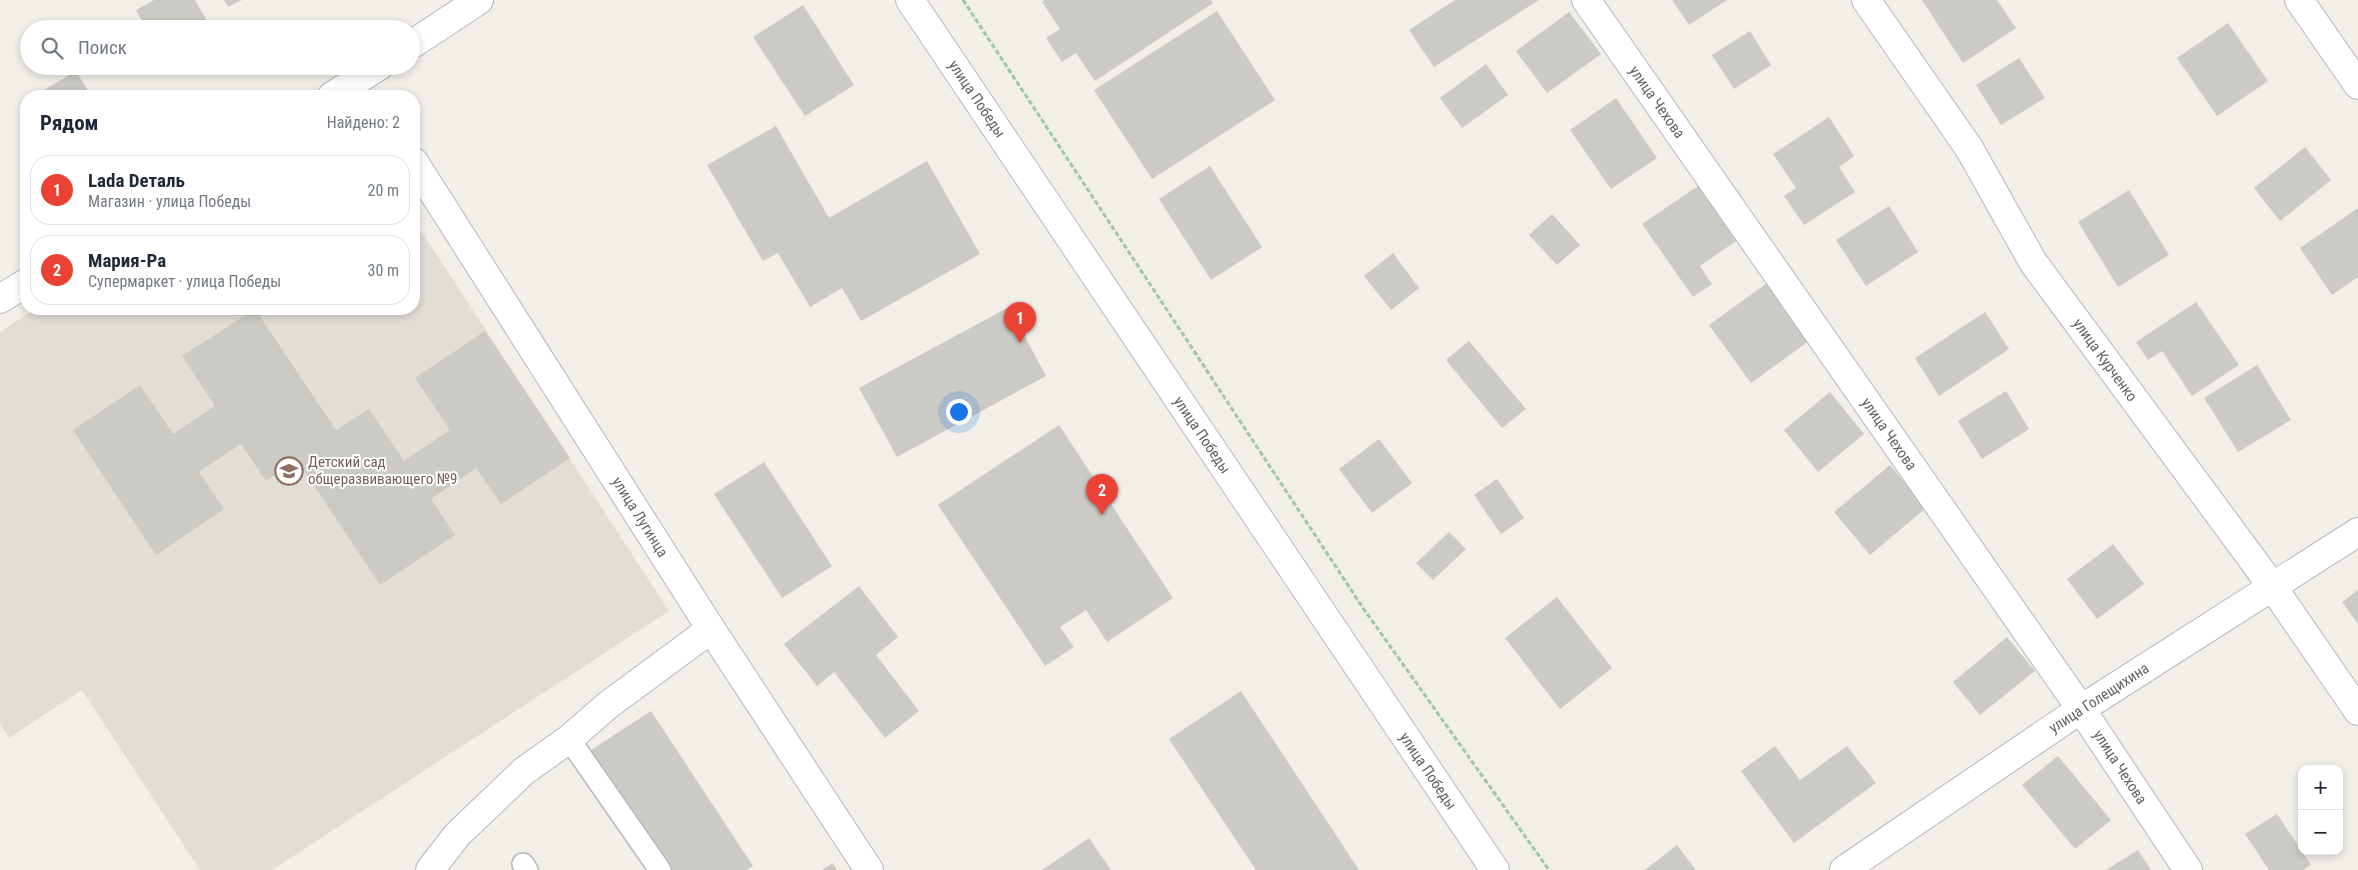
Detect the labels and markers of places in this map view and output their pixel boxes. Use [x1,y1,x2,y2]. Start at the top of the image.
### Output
pin: 1 [1004,302,1036,343]
place label: Детский сад общеразвивающего №9 [308,453,458,488]
school or university icon: Детский сад общеразвивающего №9 [274,456,304,486]
pin: 2 [1086,474,1118,515]

